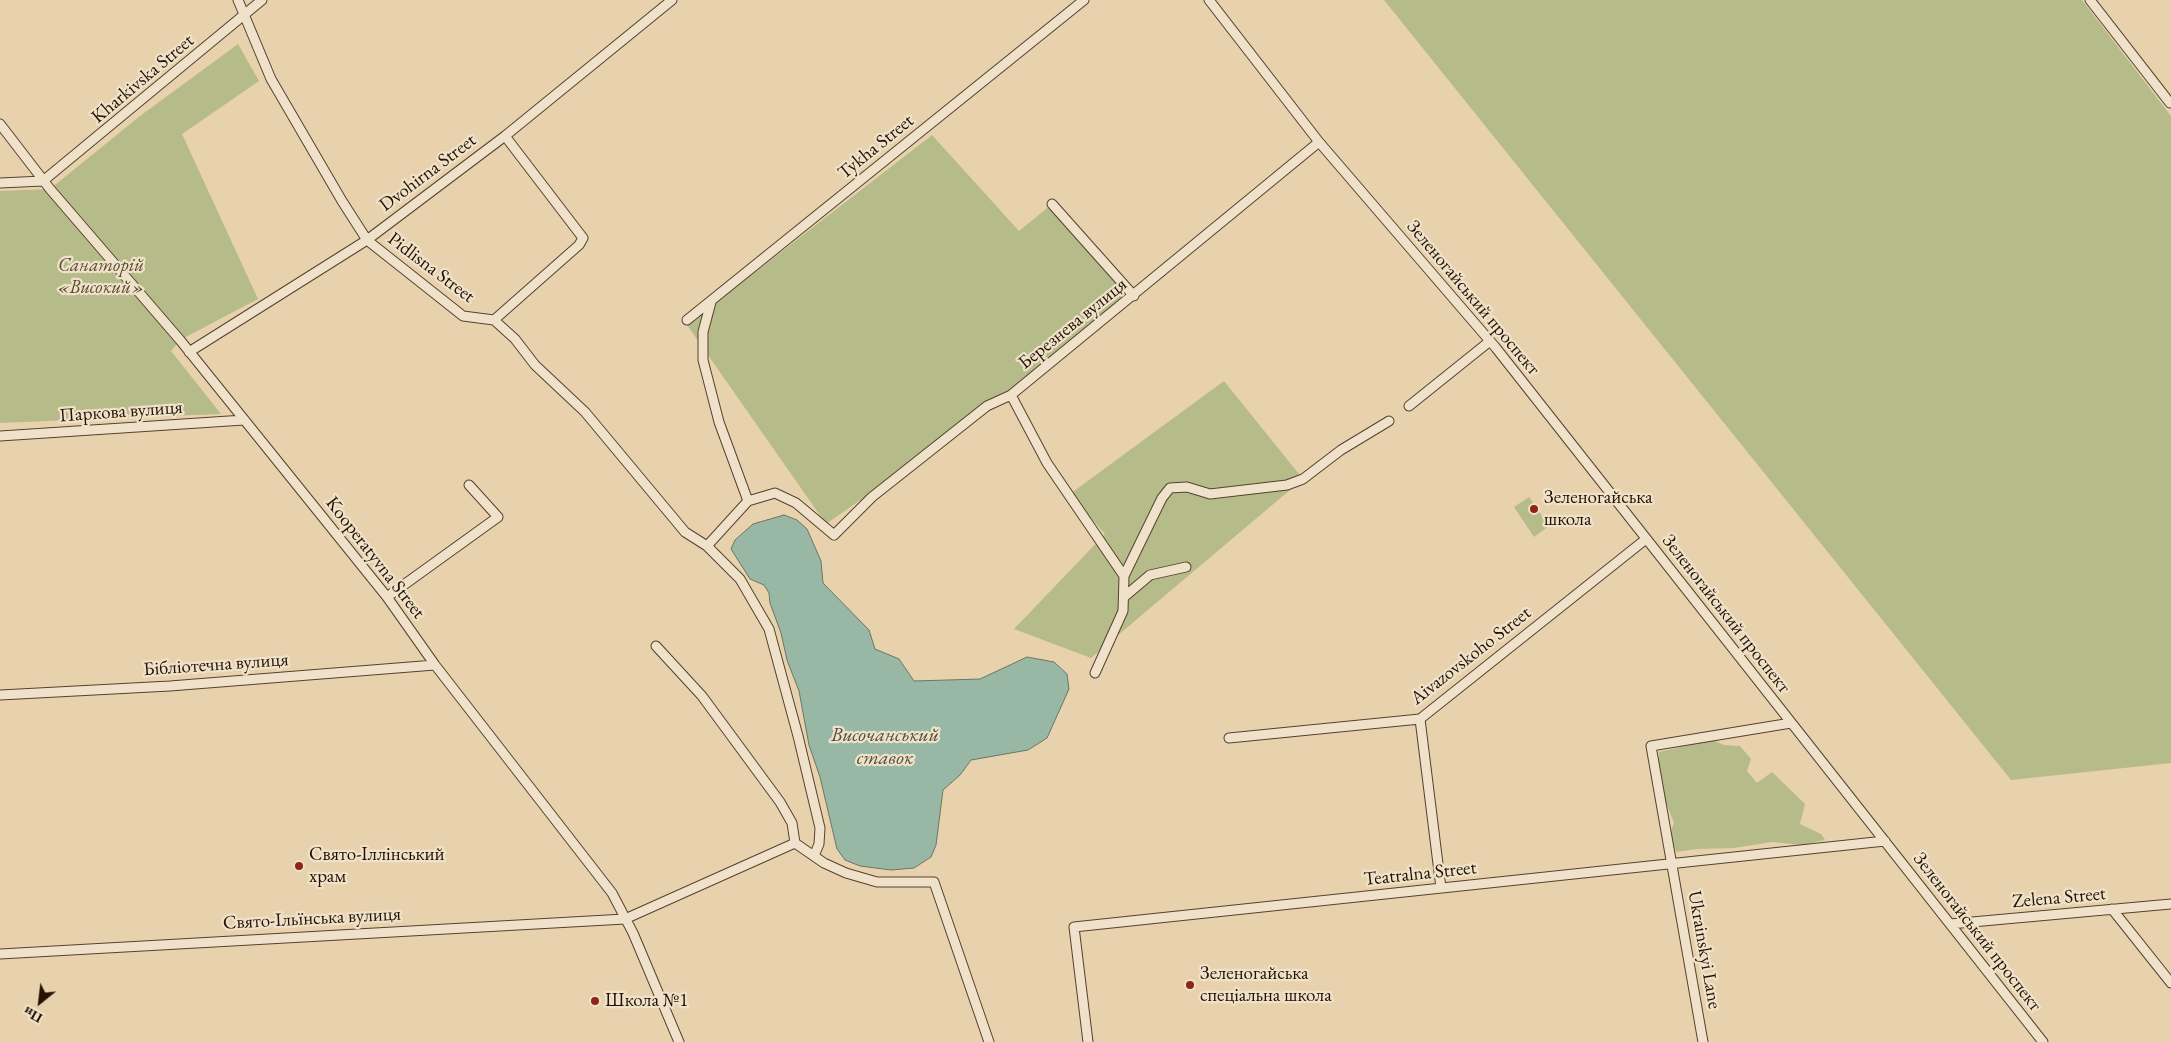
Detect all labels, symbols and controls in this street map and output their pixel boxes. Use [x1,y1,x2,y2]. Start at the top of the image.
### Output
street label: Kharkivska Street [87,30,199,128]
street label: Tykha Street [833,110,919,184]
street label: Dvohirna Street [375,129,481,217]
street label: Зеленогайський проспект [1402,216,1544,380]
street label: Pidlisna Street [383,228,479,308]
park label: Санаторій «Високий» [58,255,144,299]
street label: Березнева вулиця [1014,273,1132,375]
street label: Паркова вулиця [58,396,184,428]
place label: Зеленогайська школа [1544,487,1653,531]
street label: Kooperatyvna Street [320,492,430,624]
marker: Зеленогайська школа [1528,503,1540,515]
street label: Зеленогайський проспект [1657,530,1795,698]
street label: Aivazovskoho Street [1406,602,1536,710]
street label: Бібліотечна вулиця [143,649,289,681]
water label: Височанський ставок [831,724,939,771]
place label: Свято-Іллінський храм [309,844,445,888]
street label: Зеленогайський проспект [1908,848,2046,1016]
street label: Teatralna Street [1362,857,1478,891]
marker: Свято-Іллінський храм [293,860,305,872]
street label: Zelena Street [2011,883,2107,913]
street label: Ukrainskyi Lane [1682,889,1726,1011]
street label: Свято-Ільїнська вулиця [222,903,402,935]
place label: Зеленогайська спеціальна школа [1200,963,1332,1007]
north arrow [15,977,65,1027]
marker: Зеленогайська спеціальна школа [1184,979,1196,991]
place label: Школа №1 [605,990,688,1012]
marker: Школа №1 [589,995,601,1007]
text: Пн [20,1003,45,1028]

